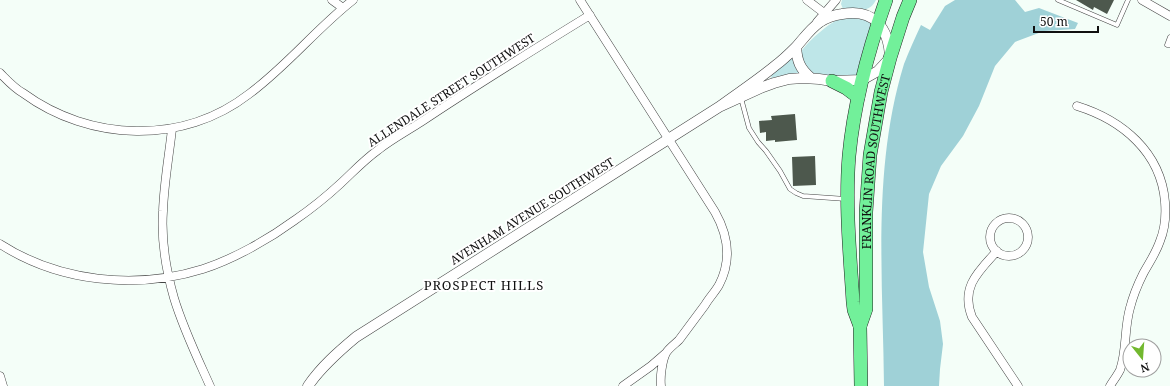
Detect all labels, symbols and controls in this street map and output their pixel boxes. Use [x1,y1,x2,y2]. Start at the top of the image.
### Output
scale bar [1034,8,1098,34]
text: 50 m [1040,13,1068,30]
street label: ALLENDALE STREET SOUTHWEST [364,29,539,151]
street label: FRANKLIN ROAD SOUTHWEST [858,72,894,249]
street label: AVENHAM AVENUE SOUTHWEST [447,153,618,269]
district label: PROSPECT HILLS [424,276,544,294]
north arrow [1122,338,1162,378]
text: N [1138,360,1151,377]

